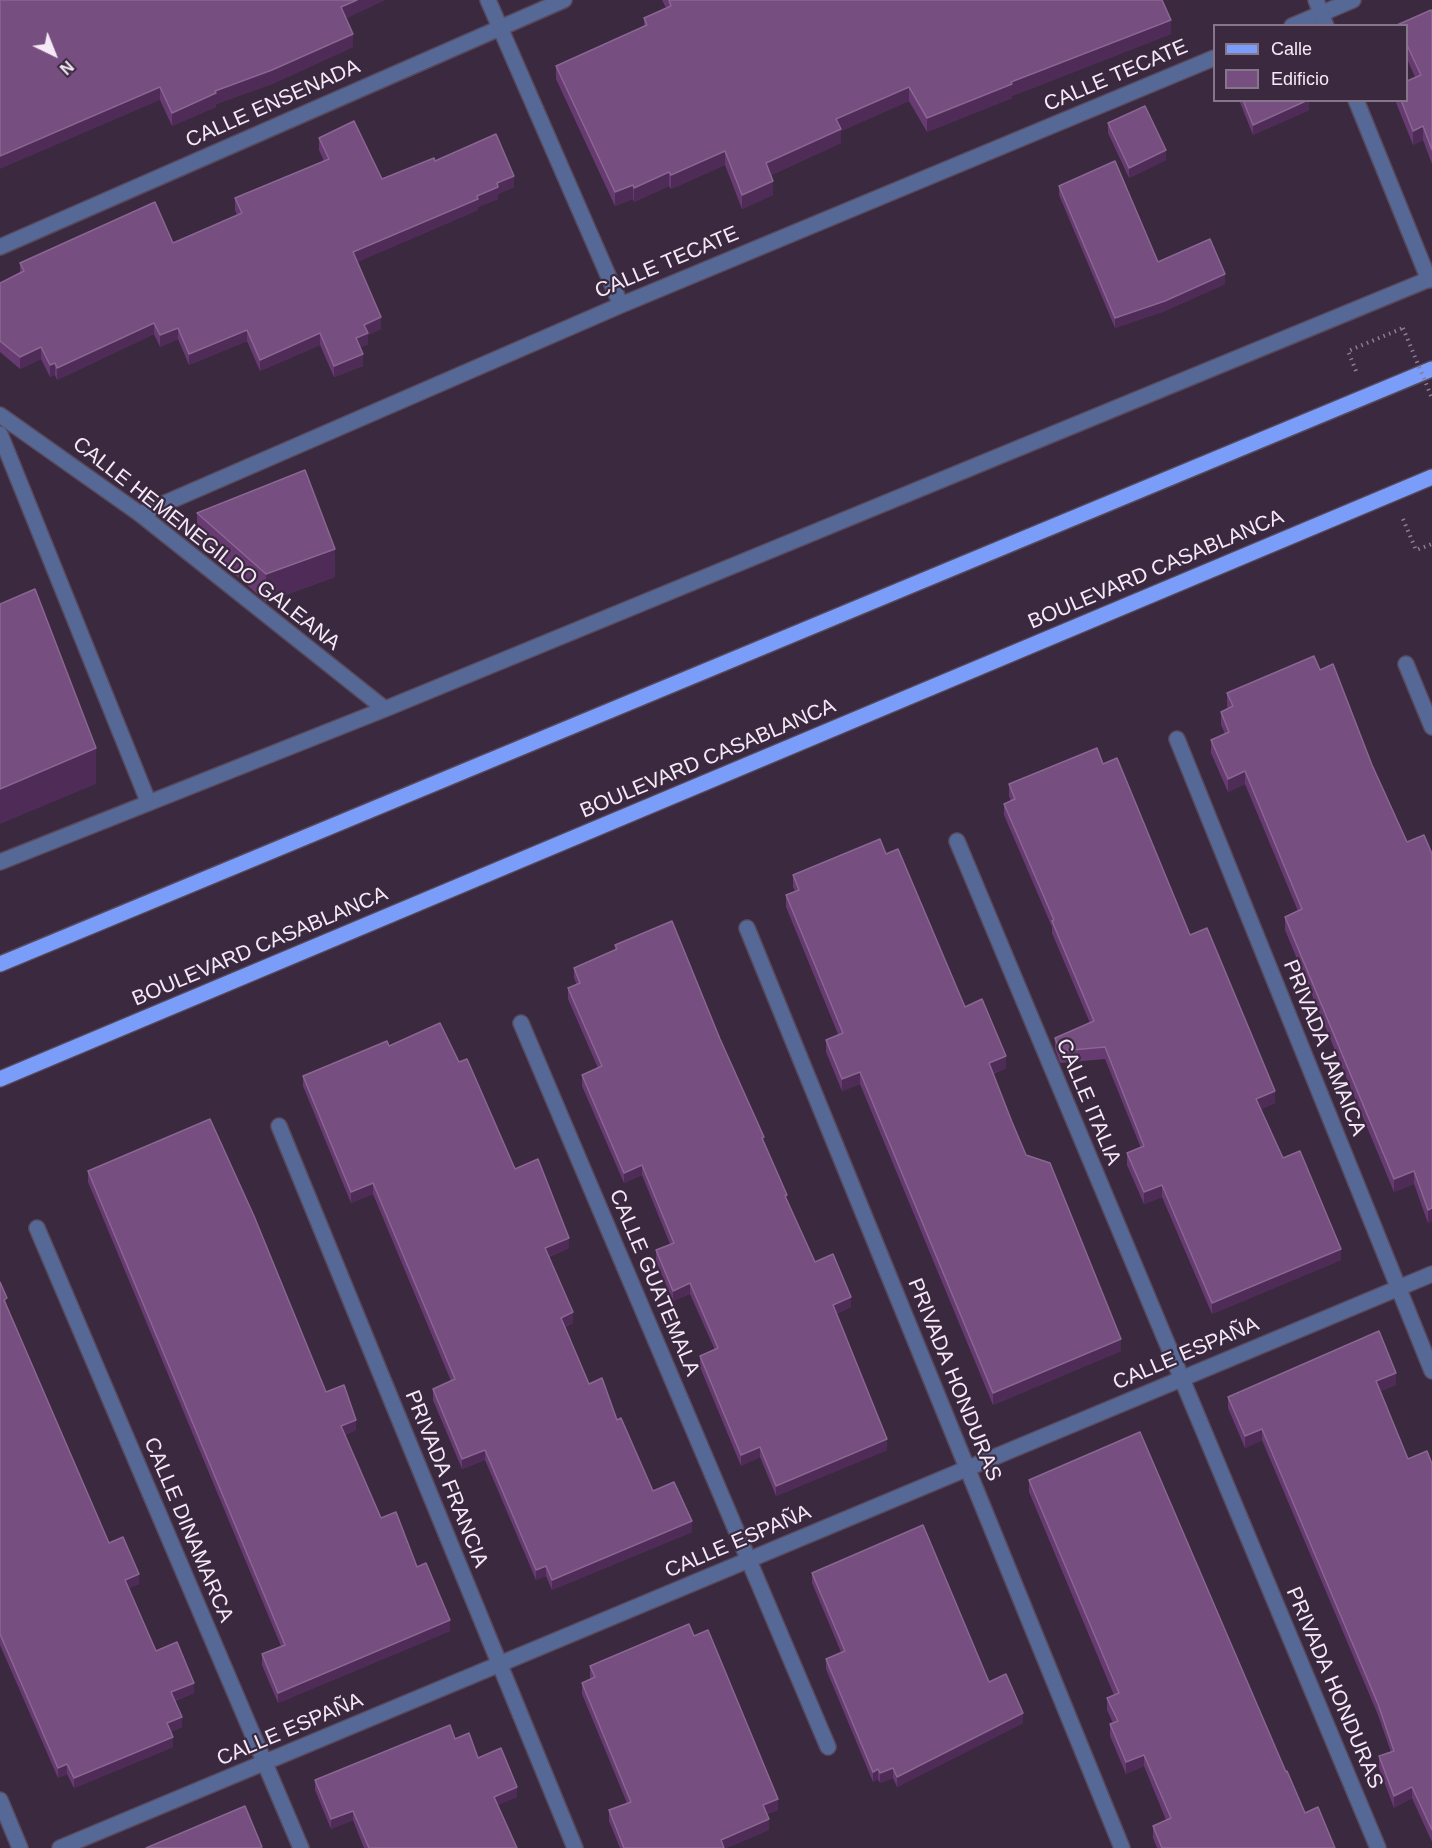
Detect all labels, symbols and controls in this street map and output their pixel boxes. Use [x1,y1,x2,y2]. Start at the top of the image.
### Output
north arrow [24,24,84,84]
legend [1213,24,1408,102]
street label: CALLE TECATE [1040,34,1192,118]
text: Calle [1271,39,1312,59]
street label: CALLE ENSENADA [182,54,364,154]
text: N [57,57,77,78]
text: Edificio [1271,69,1329,89]
street label: CALLE TECATE [591,221,743,305]
street label: CALLE HEMENEGILDO GALEANA [67,432,345,656]
street label: BOULEVARD CASABLANCA [1024,505,1288,635]
street label: BOULEVARD CASABLANCA [576,694,840,824]
street label: BOULEVARD CASABLANCA [128,882,392,1012]
street label: PRIVADA JAMAICA [1277,956,1371,1140]
street label: CALLE ITALIA [1050,1035,1126,1169]
street label: CALLE GUATEMALA [603,1186,705,1380]
street label: PRIVADA HONDURAS [902,1275,1006,1485]
street label: CALLE ESPAÑA [1109,1312,1263,1396]
street label: PRIVADA FRANCIA [399,1387,493,1571]
street label: CALLE DINAMARCA [138,1434,238,1626]
street label: CALLE ESPAÑA [661,1500,815,1584]
street label: PRIVADA HONDURAS [1280,1583,1388,1793]
street label: CALLE ESPAÑA [213,1688,367,1772]

